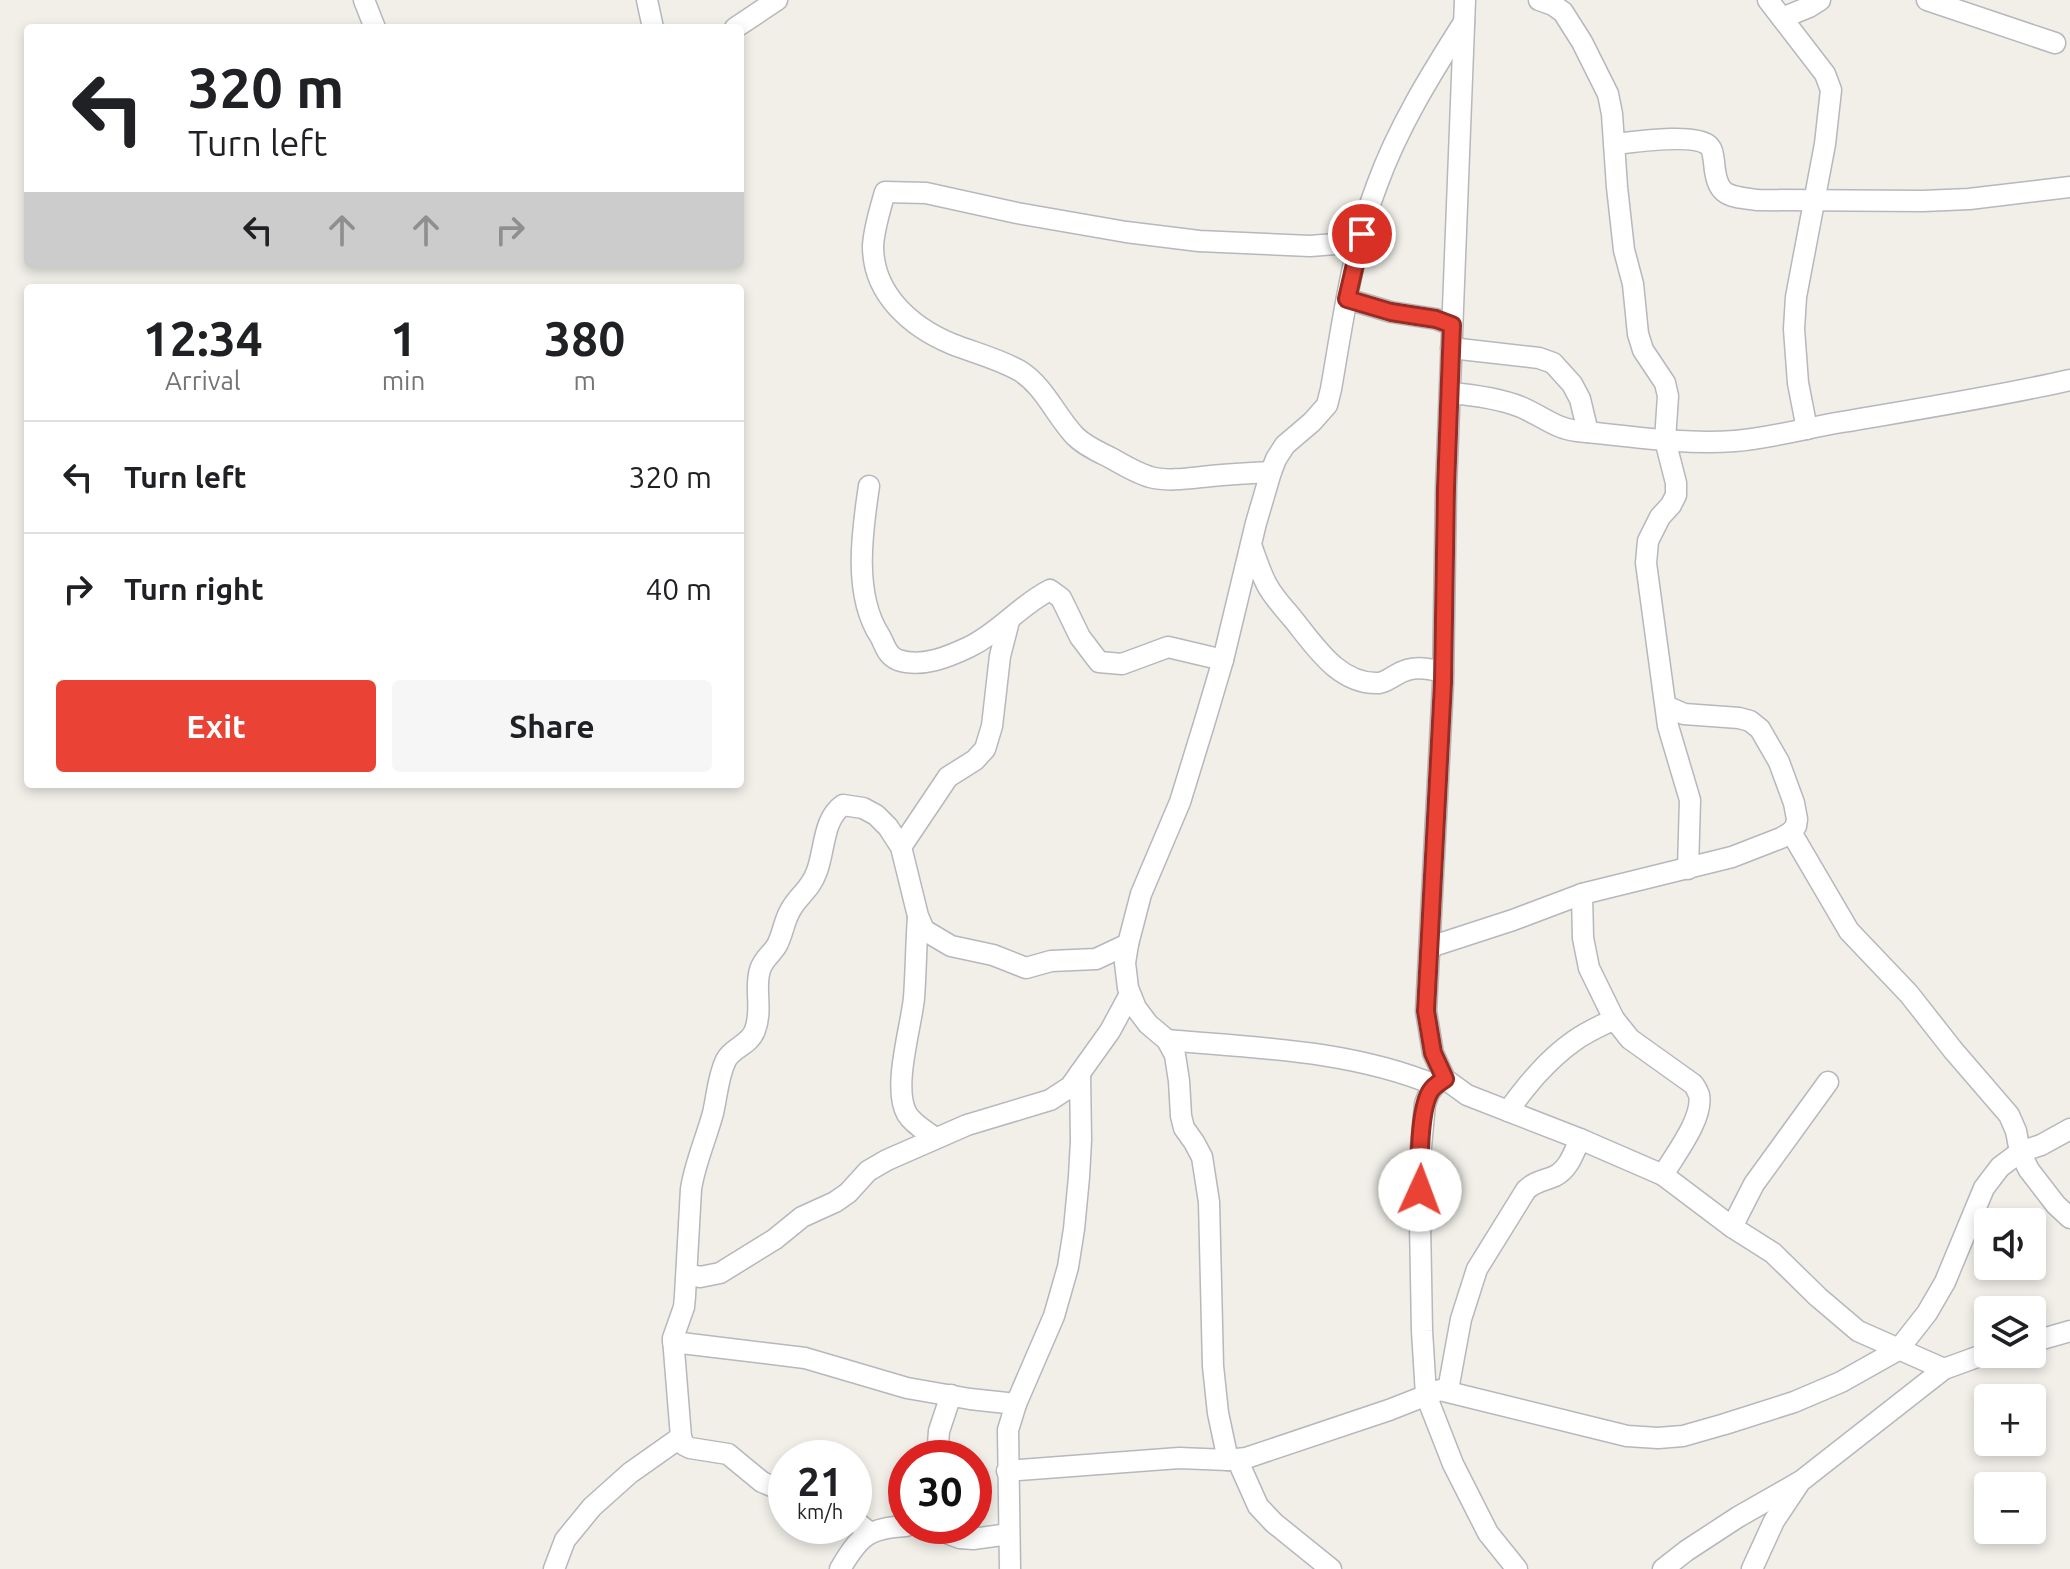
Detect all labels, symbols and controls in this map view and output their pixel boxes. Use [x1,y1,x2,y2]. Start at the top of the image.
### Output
icon: left [56,56,160,160]
text: 320 m [188,56,344,119]
text: Turn left [188,122,327,163]
pin [1328,200,1396,268]
icon: left [236,208,280,252]
icon: ahead [320,208,364,252]
icon: ahead [404,208,448,252]
icon: right [488,208,532,252]
icon: arrive [1340,212,1384,256]
text: 12:34 [143,311,263,365]
text: 1 [390,311,417,365]
text: 380 [544,311,625,365]
text: Arrival [165,366,241,395]
text: min [382,366,425,395]
text: m [573,366,596,395]
icon: left [56,455,100,499]
text: Turn left [124,460,246,494]
text: 320 m [628,460,712,494]
icon: right [56,567,100,611]
text: Turn right [124,572,264,606]
text: 40 m [645,572,712,606]
button: Exit [56,680,376,772]
button: Share [392,680,712,772]
position arrow [1378,1148,1462,1232]
map controls [1974,1208,2046,1544]
button: sound [1974,1208,2046,1280]
button: layers [1974,1296,2046,1368]
button: + [1974,1384,2046,1456]
speed limit sign: 30 [888,1440,992,1544]
text: 21 [797,1459,843,1504]
button: − [1974,1472,2046,1544]
text: km/h [797,1500,843,1523]

